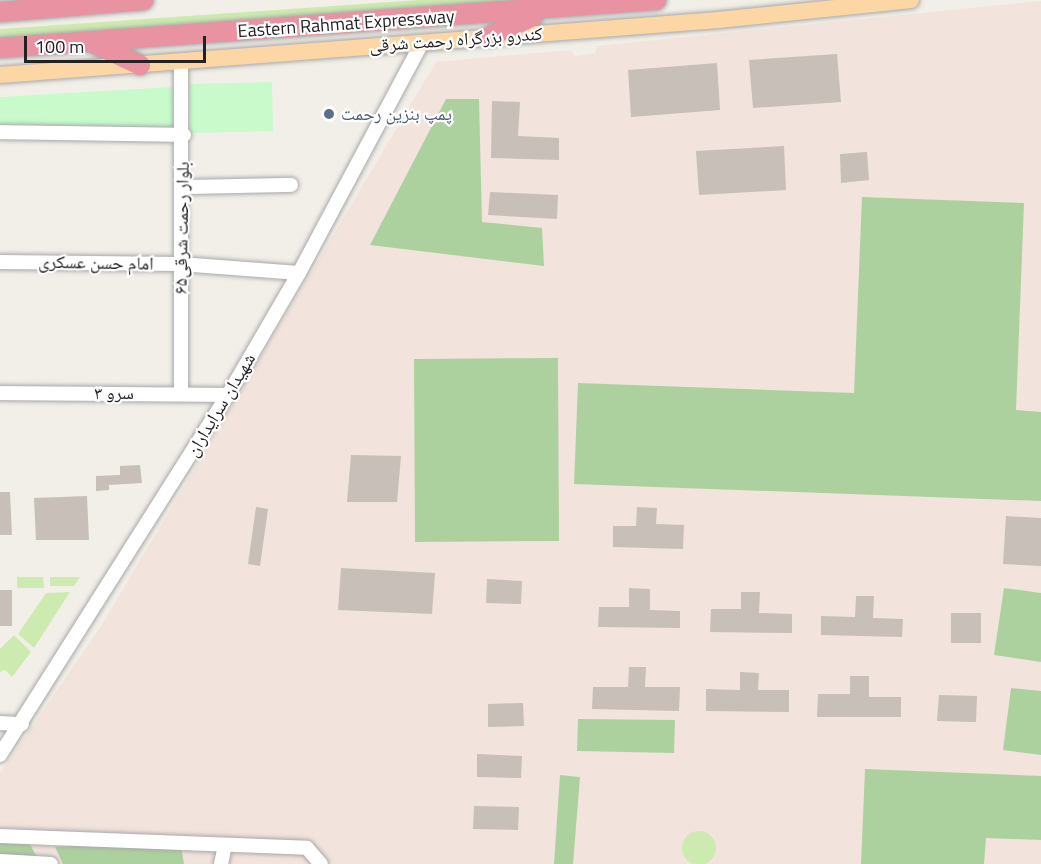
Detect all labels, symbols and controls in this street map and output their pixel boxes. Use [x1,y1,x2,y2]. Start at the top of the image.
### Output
street label: Eastern Rahmat Expressway [237,6,455,42]
street label: کندرو بزرگراه رحمت شرقی [369,23,543,57]
scale bar [27,24,208,62]
text: 100 m [35,33,84,60]
place label: پمپ بنزین رحمت [341,103,452,125]
marker: پمپ بنزین رحمت [322,107,336,121]
street label: بلوار رحمت شرقی۶۵ [170,161,194,295]
street label: امام حسن عسکری [38,251,154,275]
street label: شهیدان سرایداران [182,349,260,461]
street label: سرو ۳ [94,382,134,404]

